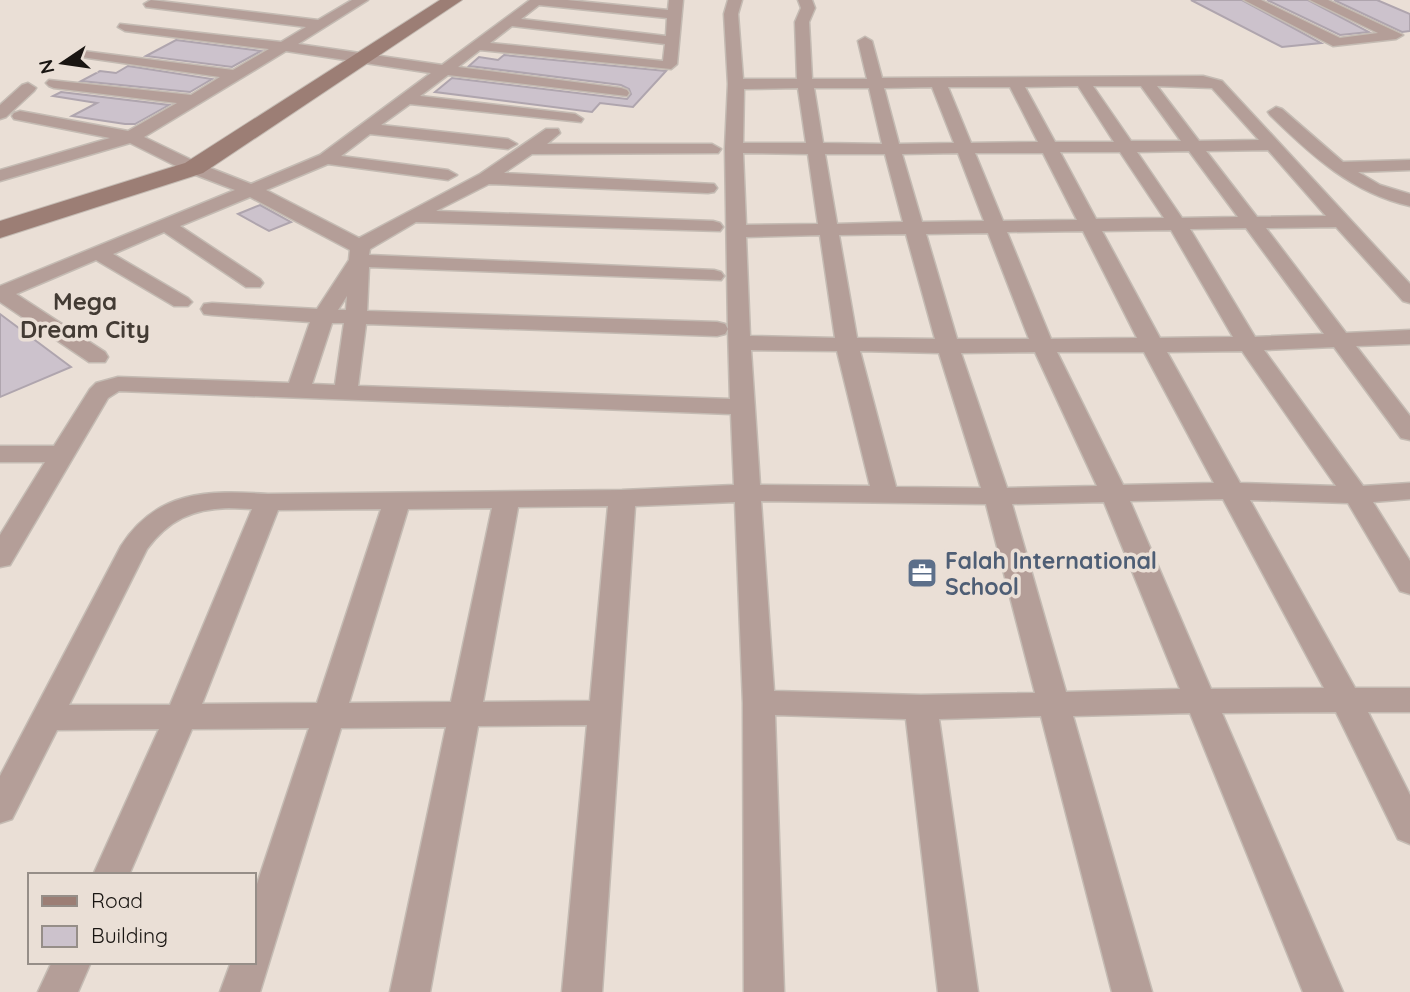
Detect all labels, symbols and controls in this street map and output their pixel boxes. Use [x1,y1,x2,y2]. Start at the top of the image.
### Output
north arrow [28,28,98,98]
text: N [33,57,60,76]
district label: Mega Dream City [20,286,150,344]
place label: Falah International School [945,546,1157,601]
office icon: Falah International School [905,556,939,590]
legend [28,873,256,964]
text: Road [91,887,143,913]
text: Building [91,922,168,948]

